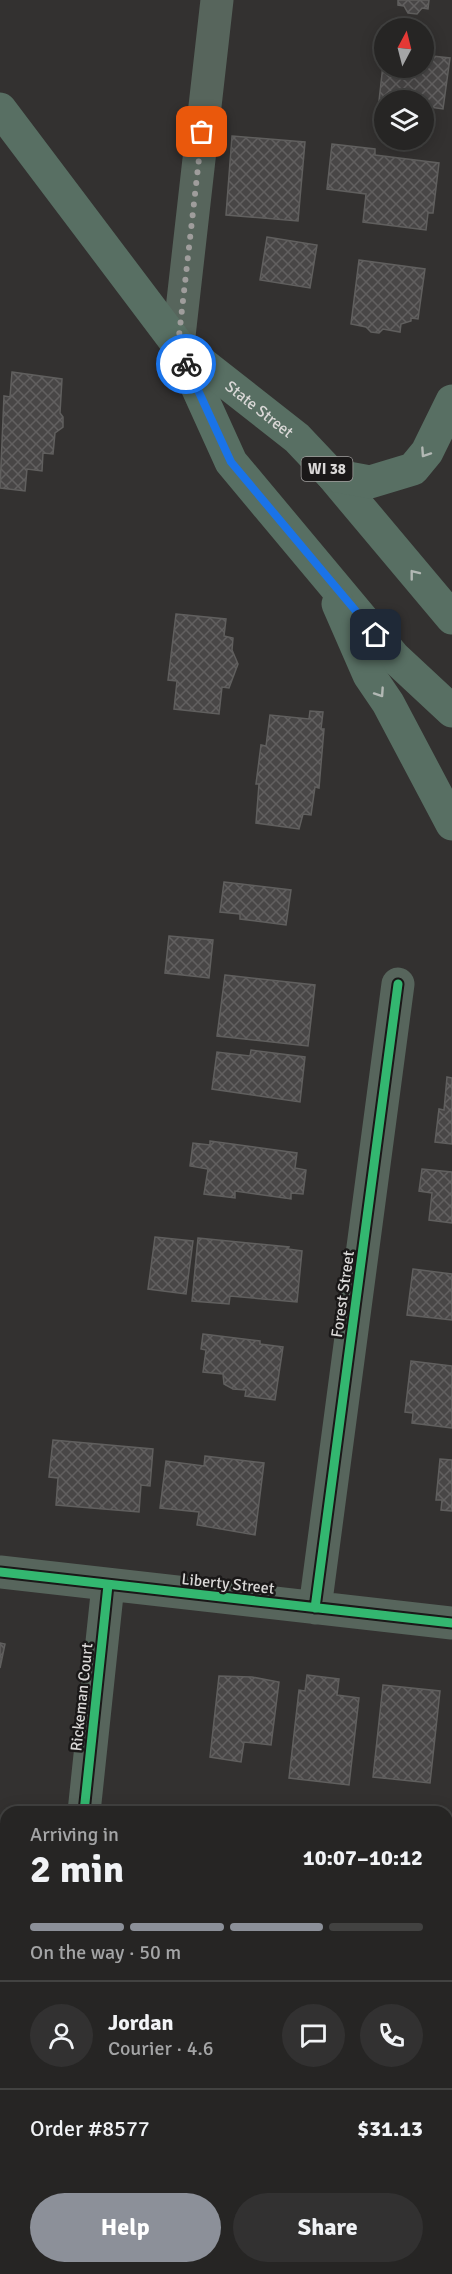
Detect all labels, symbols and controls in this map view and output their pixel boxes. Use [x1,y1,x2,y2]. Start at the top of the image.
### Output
north arrow [374,18,434,78]
map controls [374,18,434,150]
button: layers [374,90,434,150]
pin [176,106,227,157]
icon: bag [185,115,218,148]
courier [156,334,216,394]
icon: bike [170,348,203,381]
street label: State Street [221,377,297,443]
one-way arrow [421,446,432,457]
road number: WI 38 [302,457,352,481]
one-way arrow [410,570,421,581]
pin [350,609,401,660]
icon: home [359,618,392,651]
one-way arrow [373,687,385,697]
street label: Forest Street [327,1249,359,1339]
street label: Liberty Street [180,1569,276,1599]
street label: Rickeman Court [66,1642,98,1752]
text: Arriving in [30,1822,119,1847]
text: 10:07–10:12 [303,1844,423,1871]
text: 2 min [30,1845,124,1893]
text: On the way · 50 m [30,1940,181,1965]
button: person [30,2004,93,2067]
button: chat [282,2004,345,2067]
button: phone [360,2004,423,2067]
text: Jordan [108,2009,174,2036]
text: Courier · 4.6 [108,2036,214,2061]
text: Order #8577 [30,2115,150,2142]
text: $31.13 [357,2115,423,2142]
button: Help [30,2193,221,2262]
button: Share [233,2193,423,2262]

